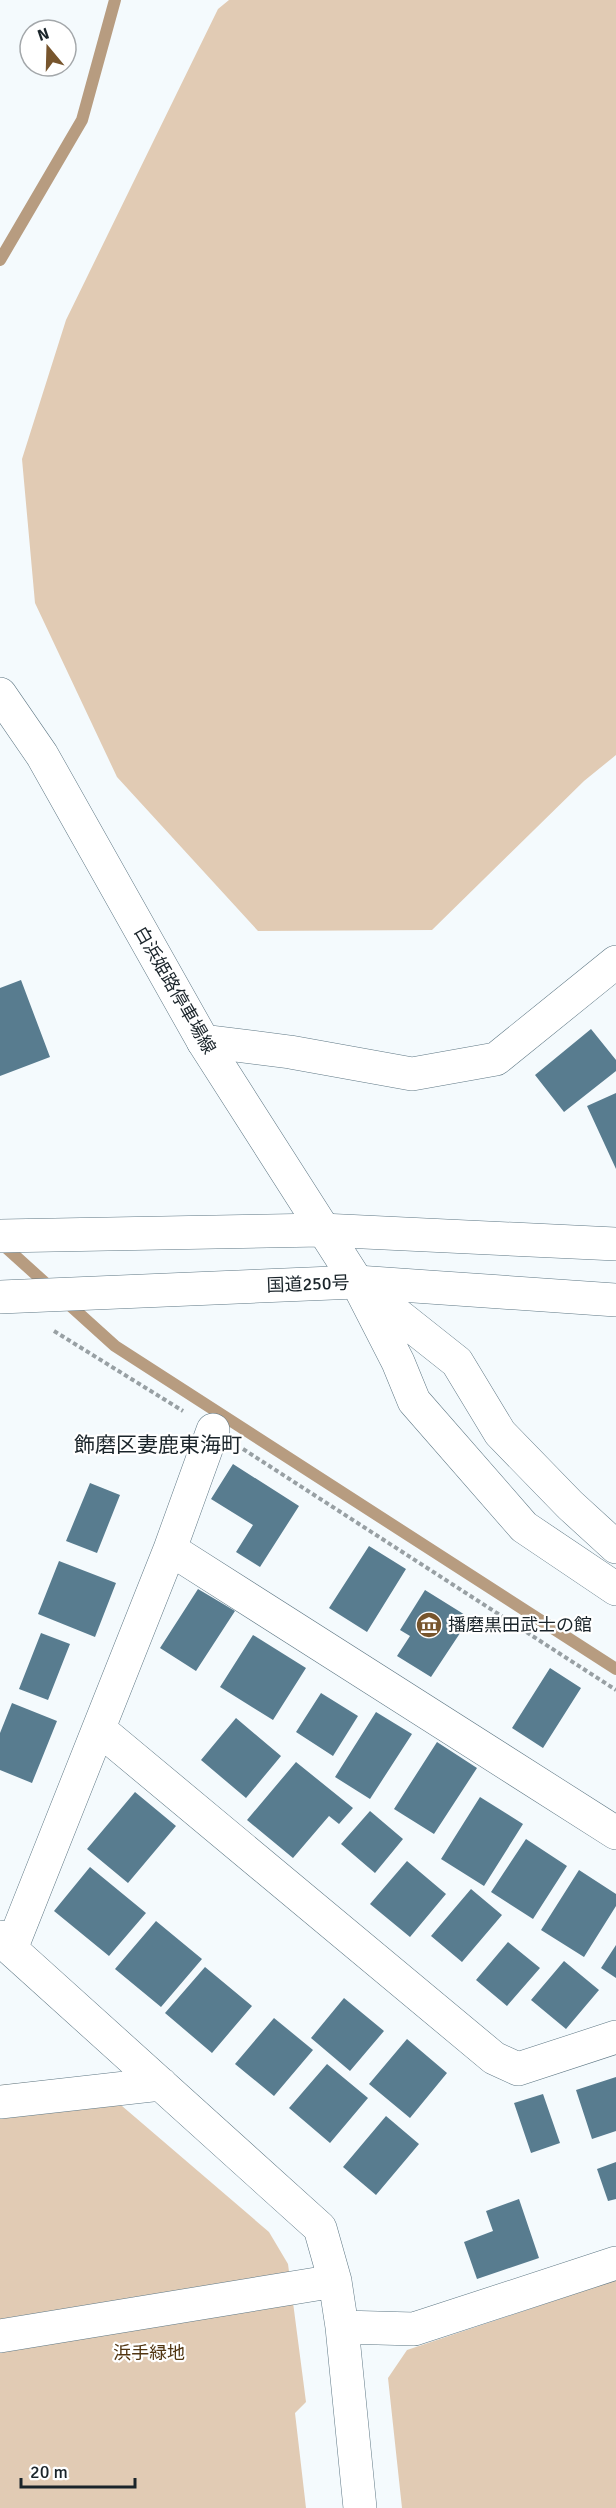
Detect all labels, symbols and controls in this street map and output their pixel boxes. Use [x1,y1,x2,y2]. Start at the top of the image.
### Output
north arrow [18,18,78,78]
text: N [35,23,52,46]
street label: 白浜姫路停車場線 [129,922,221,1058]
street label: 国道250号 [266,1272,350,1296]
district label: 飾磨区妻鹿東海町 [74,1432,242,1458]
museum icon: 播磨黒田武士の館 [414,1610,444,1640]
place label: 播磨黒田武士の館 [448,1614,592,1636]
park label: 浜手緑地 [113,2342,185,2364]
scale bar [21,2451,135,2489]
text: 20 m [30,2461,68,2483]

